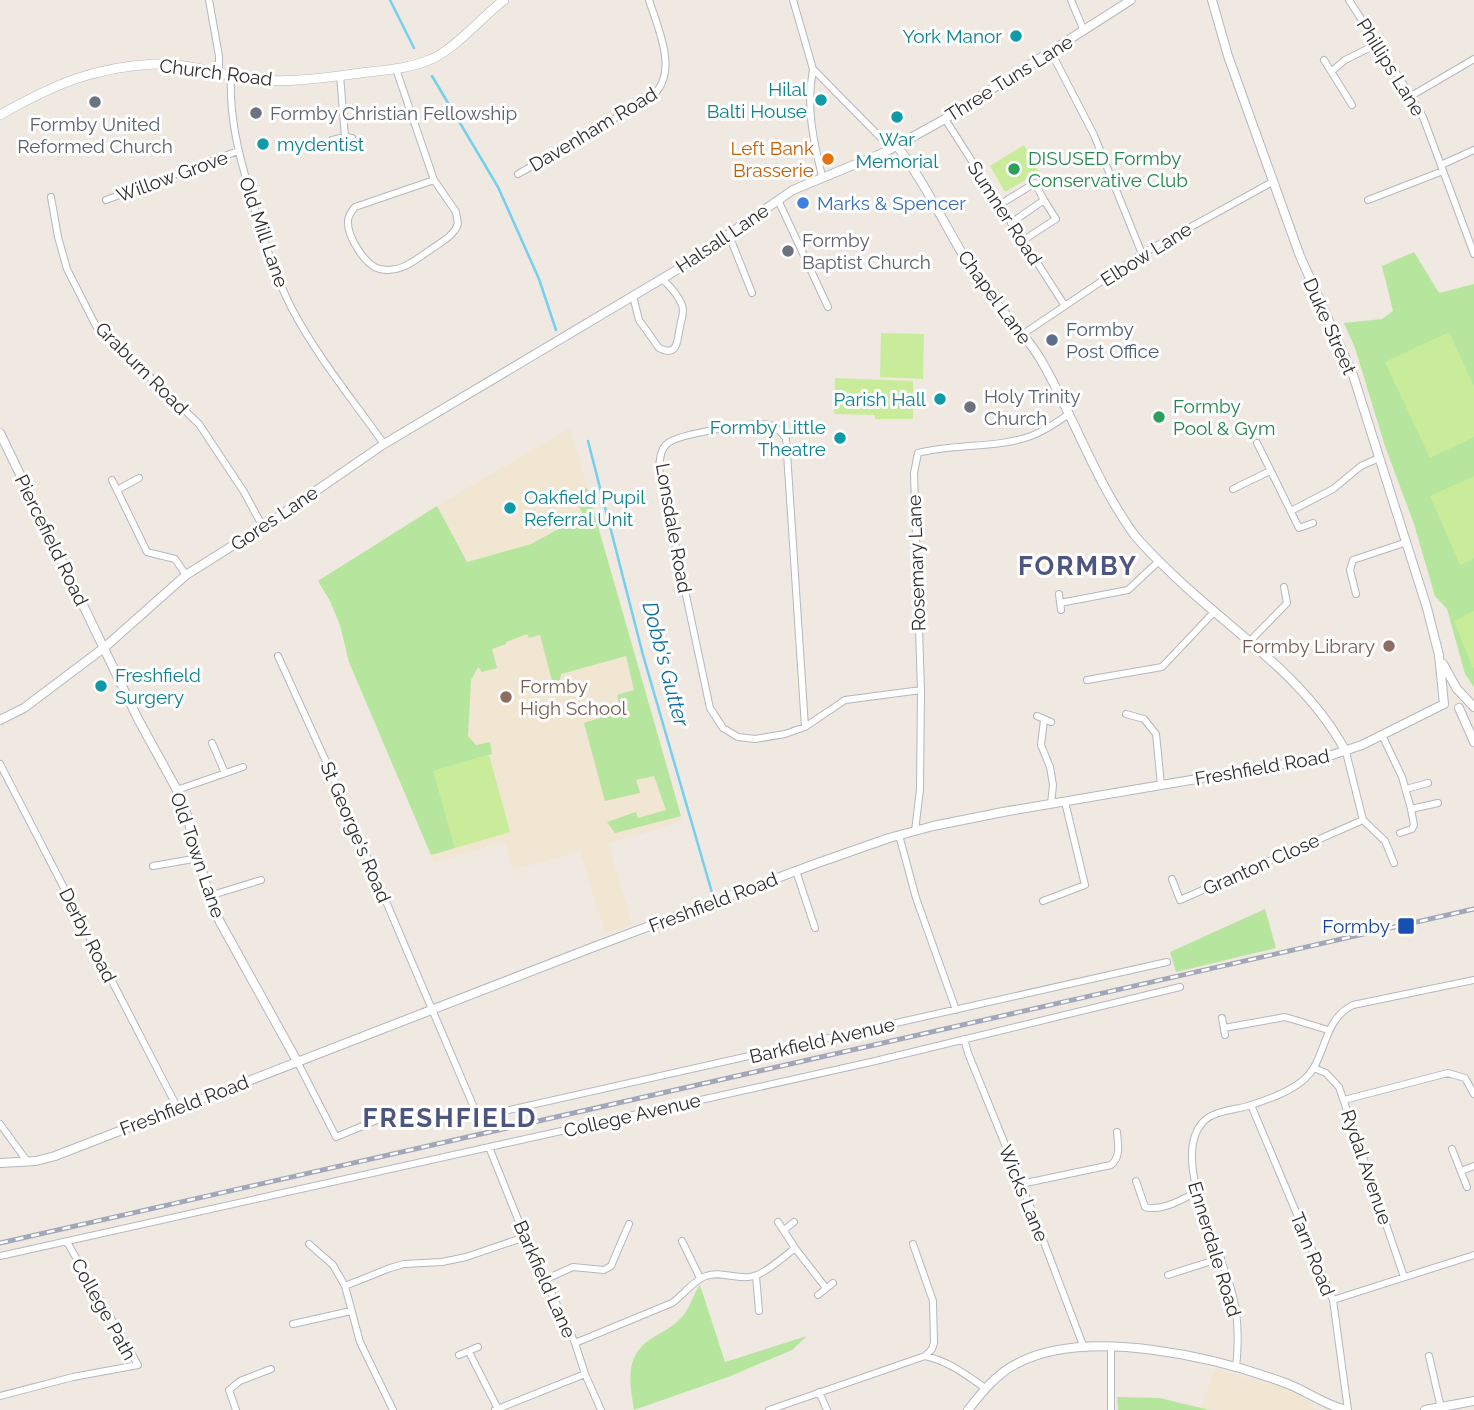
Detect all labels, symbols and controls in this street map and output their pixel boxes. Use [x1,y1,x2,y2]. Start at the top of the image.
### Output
street label: Phillips Lane [1352,14,1430,120]
place label: York Manor [903,25,1002,47]
marker: York Manor [1008,28,1024,44]
street label: Three Tuns Lane [941,30,1077,126]
street label: Church Road [158,54,274,90]
place label: Hilal Balti House [707,78,808,122]
street label: Davenham Road [525,82,661,176]
marker: Hilal Balti House [813,92,829,108]
marker: Formby United Reformed Church [87,94,103,110]
place label: Formby Christian Fellowship [270,102,517,124]
marker: Formby Christian Fellowship [248,105,264,121]
marker: War Memorial [889,109,905,125]
place label: Formby United Reformed Church [17,113,173,157]
place label: War Memorial [856,128,939,172]
place label: mydentist [277,133,365,155]
marker: mydentist [255,136,271,152]
place label: Left Bank Brasserie [730,137,814,181]
street label: Willow Grove [113,146,231,206]
place label: DISUSED Formby Conservative Club [1028,147,1188,191]
marker: Left Bank Brasserie [820,151,836,167]
street label: Sumner Road [963,157,1047,269]
marker: DISUSED Formby Conservative Club [1006,161,1022,177]
street label: Old Mill Lane [235,174,293,290]
place label: Marks & Spencer [817,192,966,214]
marker: Marks & Spencer [795,195,811,211]
street label: Halsall Lane [671,199,773,277]
street label: Elbow Lane [1097,217,1195,291]
place label: Formby Baptist Church [802,229,931,273]
marker: Formby Baptist Church [780,243,796,259]
street label: Chapel Lane [954,246,1036,348]
street label: Duke Street [1299,274,1361,378]
street label: Graburn Road [91,317,193,419]
place label: Formby Post Office [1066,318,1159,362]
marker: Formby Post Office [1044,332,1060,348]
place label: Holy Trinity Church [984,385,1081,429]
place label: Parish Hall [833,388,927,410]
marker: Parish Hall [932,391,948,407]
place label: Formby Pool & Gym [1173,395,1275,439]
marker: Holy Trinity Church [962,399,978,415]
marker: Formby Pool & Gym [1151,409,1167,425]
place label: Formby Little Theatre [710,416,826,460]
marker: Formby Little Theatre [832,430,848,446]
street label: Lonsdale Road [652,461,696,595]
street label: Piercefield Road [11,471,93,609]
street label: Gores Lane [226,481,322,555]
place label: Oakfield Pupil Referral Unit [524,486,646,530]
street label: Rosemary Lane [903,494,929,632]
marker: Oakfield Pupil Referral Unit [502,500,518,516]
district label: FORMBY [1018,551,1138,581]
water label: Dobb's Gutter [637,599,695,730]
place label: Formby Library [1242,635,1375,657]
marker: Formby Library [1381,638,1397,654]
place label: Freshfield Surgery [115,664,201,708]
place label: Formby High School [520,675,627,719]
marker: Freshfield Surgery [93,678,109,694]
marker: Formby High School [498,689,514,705]
street label: Freshfield Road [1193,744,1331,790]
street label: St George's Road [316,758,396,906]
street label: Old Town Lane [166,789,230,921]
street label: Granton Close [1200,829,1322,899]
street label: Freshfield Road [645,867,781,937]
street label: Derby Road [55,884,121,986]
place label: Formby [1322,915,1390,937]
marker: Formby [1396,916,1416,936]
street label: Barkfield Avenue [747,1013,897,1067]
street label: Freshfield Road [116,1070,252,1140]
street label: College Avenue [561,1089,703,1141]
district label: FRESHFIELD [363,1103,537,1133]
street label: Rydal Avenue [1337,1107,1397,1227]
street label: Wicks Lane [995,1141,1053,1245]
street label: Ennerdale Road [1184,1179,1246,1319]
street label: Tarn Road [1286,1209,1340,1299]
street label: Barkfield Lane [509,1217,581,1341]
street label: College Path [67,1254,141,1364]

